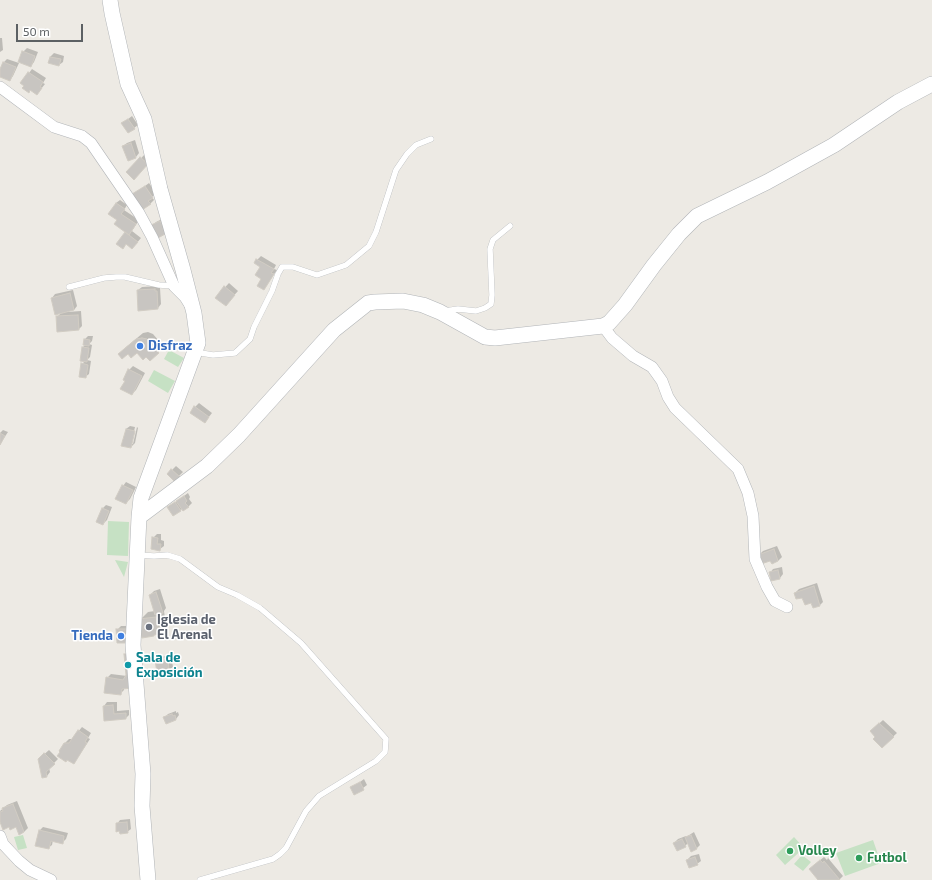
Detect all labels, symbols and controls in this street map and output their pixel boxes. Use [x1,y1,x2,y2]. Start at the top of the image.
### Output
scale bar [18,16,85,42]
text: 50 m [23,24,50,38]
place label: Disfraz [148,338,192,354]
marker: Disfraz [135,341,145,351]
place label: Iglesia de El Arenal [157,612,216,643]
marker: Iglesia de El Arenal [144,622,154,632]
place label: Tienda [71,628,113,644]
marker: Tienda [116,631,126,641]
place label: Sala de Exposición [136,650,203,681]
marker: Sala de Exposición [123,660,133,670]
place label: Volley [798,843,837,859]
marker: Volley [785,846,795,856]
place label: Futbol [867,850,907,866]
marker: Futbol [854,853,864,863]

